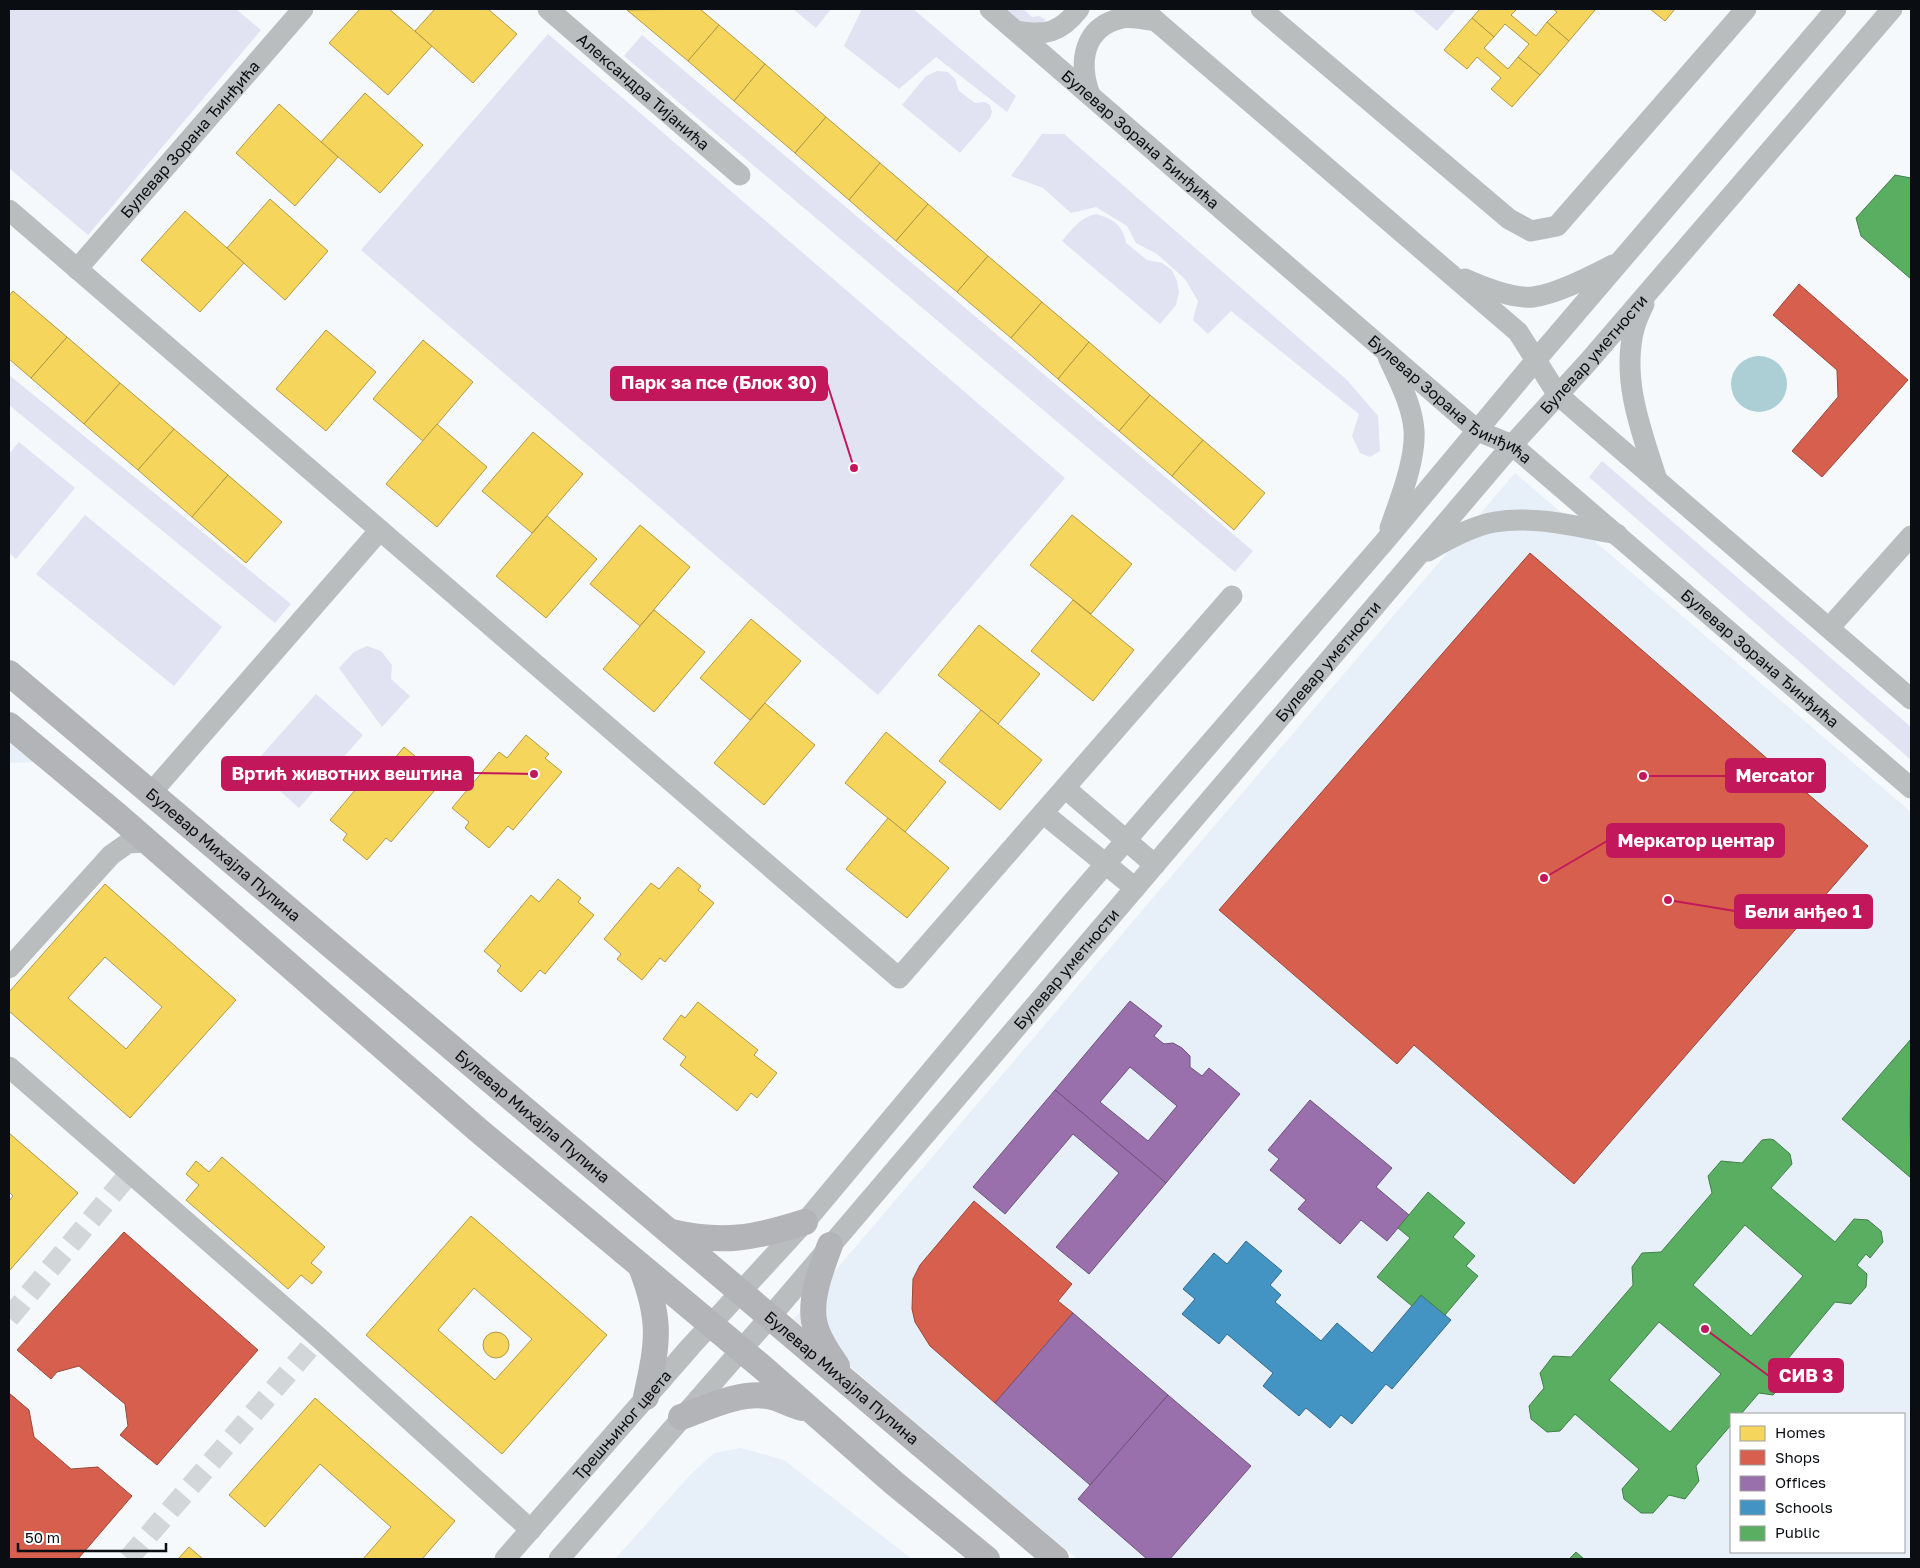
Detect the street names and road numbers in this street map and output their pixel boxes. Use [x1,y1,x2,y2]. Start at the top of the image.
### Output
street label: Александра Тијанића [573,29,714,154]
street label: Булевар Зорана Ђинђића [116,56,264,222]
street label: Булевар Зорана Ђинђића [1057,65,1224,213]
street label: Булевар уметности [1535,291,1652,418]
street label: Булевар Зорана Ђинђића [1364,330,1536,468]
street label: Булевар Зорана Ђинђића [1677,585,1843,732]
street label: Булевар уметности [1271,597,1385,726]
street label: Булевар Михајла Пупина [142,783,305,926]
street label: Булевар уметности [1009,904,1123,1034]
street label: Булевар Михајла Пупина [451,1045,614,1187]
street label: Булевар Михајла Пупина [760,1307,923,1449]
street label: Трешњиног цвета [569,1366,676,1484]

